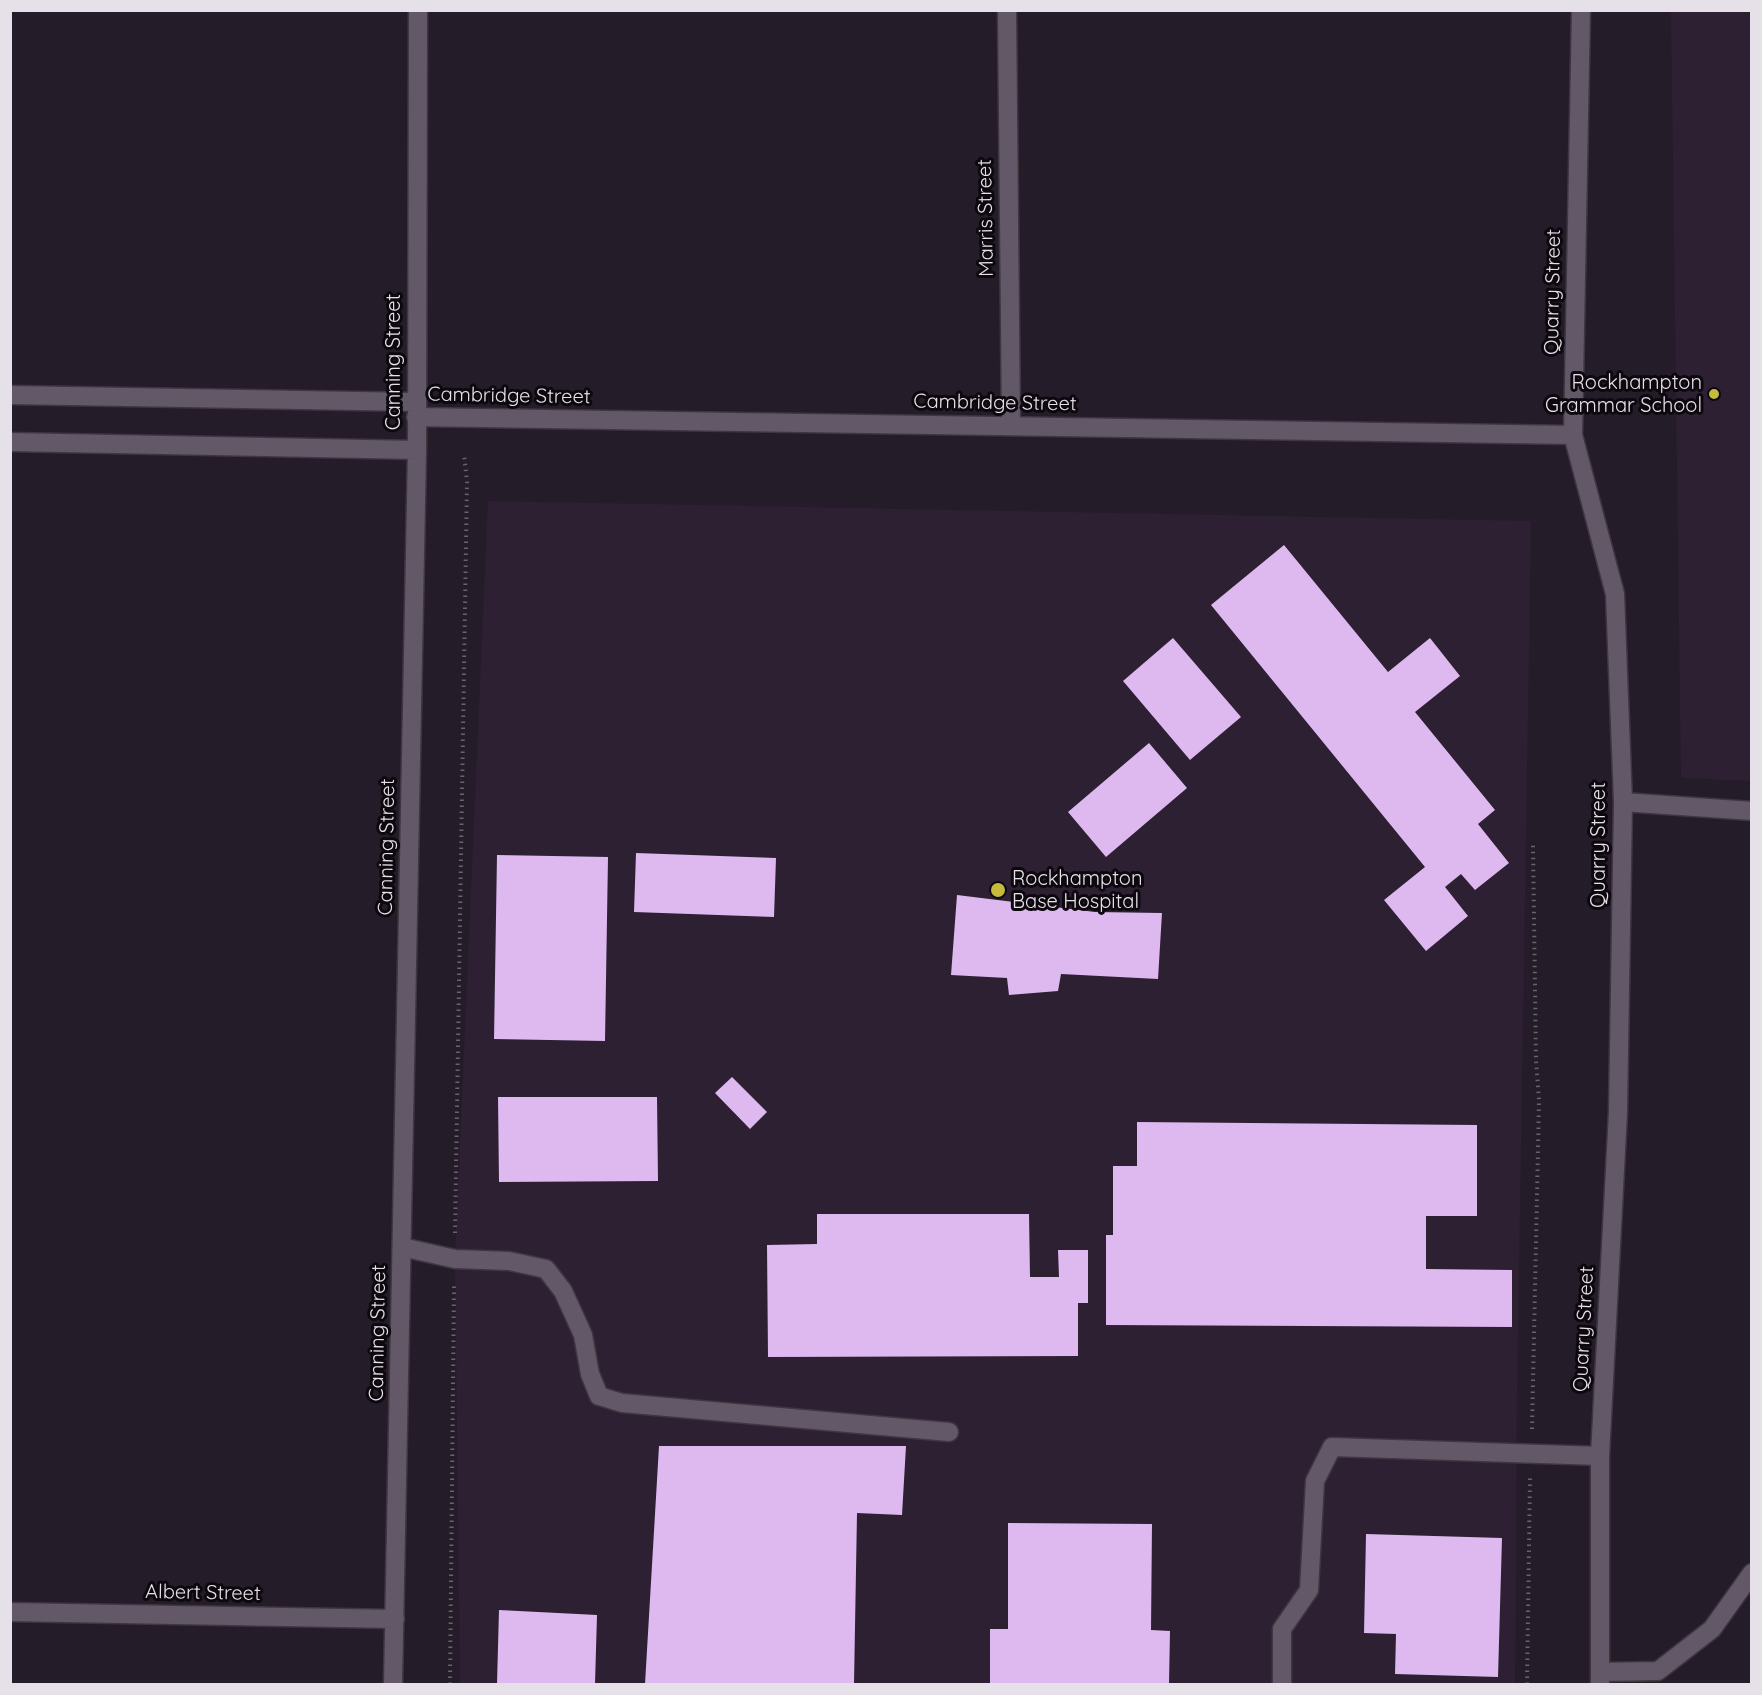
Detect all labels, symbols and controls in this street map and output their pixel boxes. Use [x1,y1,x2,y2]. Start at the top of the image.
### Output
street label: Marris Street [973,159,999,277]
street label: Quarry Street [1540,229,1566,355]
street label: Canning Street [382,294,406,430]
place label: Rockhampton Grammar School [1545,371,1702,418]
street label: Cambridge Street [427,383,591,409]
marker: Rockhampton Grammar School [1707,387,1721,401]
street label: Cambridge Street [913,390,1077,416]
street label: Canning Street [374,778,400,916]
street label: Quarry Street [1587,782,1611,908]
place label: Rockhampton Base Hospital [1012,867,1142,914]
marker: Rockhampton Base Hospital [989,881,1007,899]
street label: Canning Street [365,1264,391,1402]
street label: Quarry Street [1569,1266,1599,1392]
street label: Albert Street [145,1580,261,1606]

